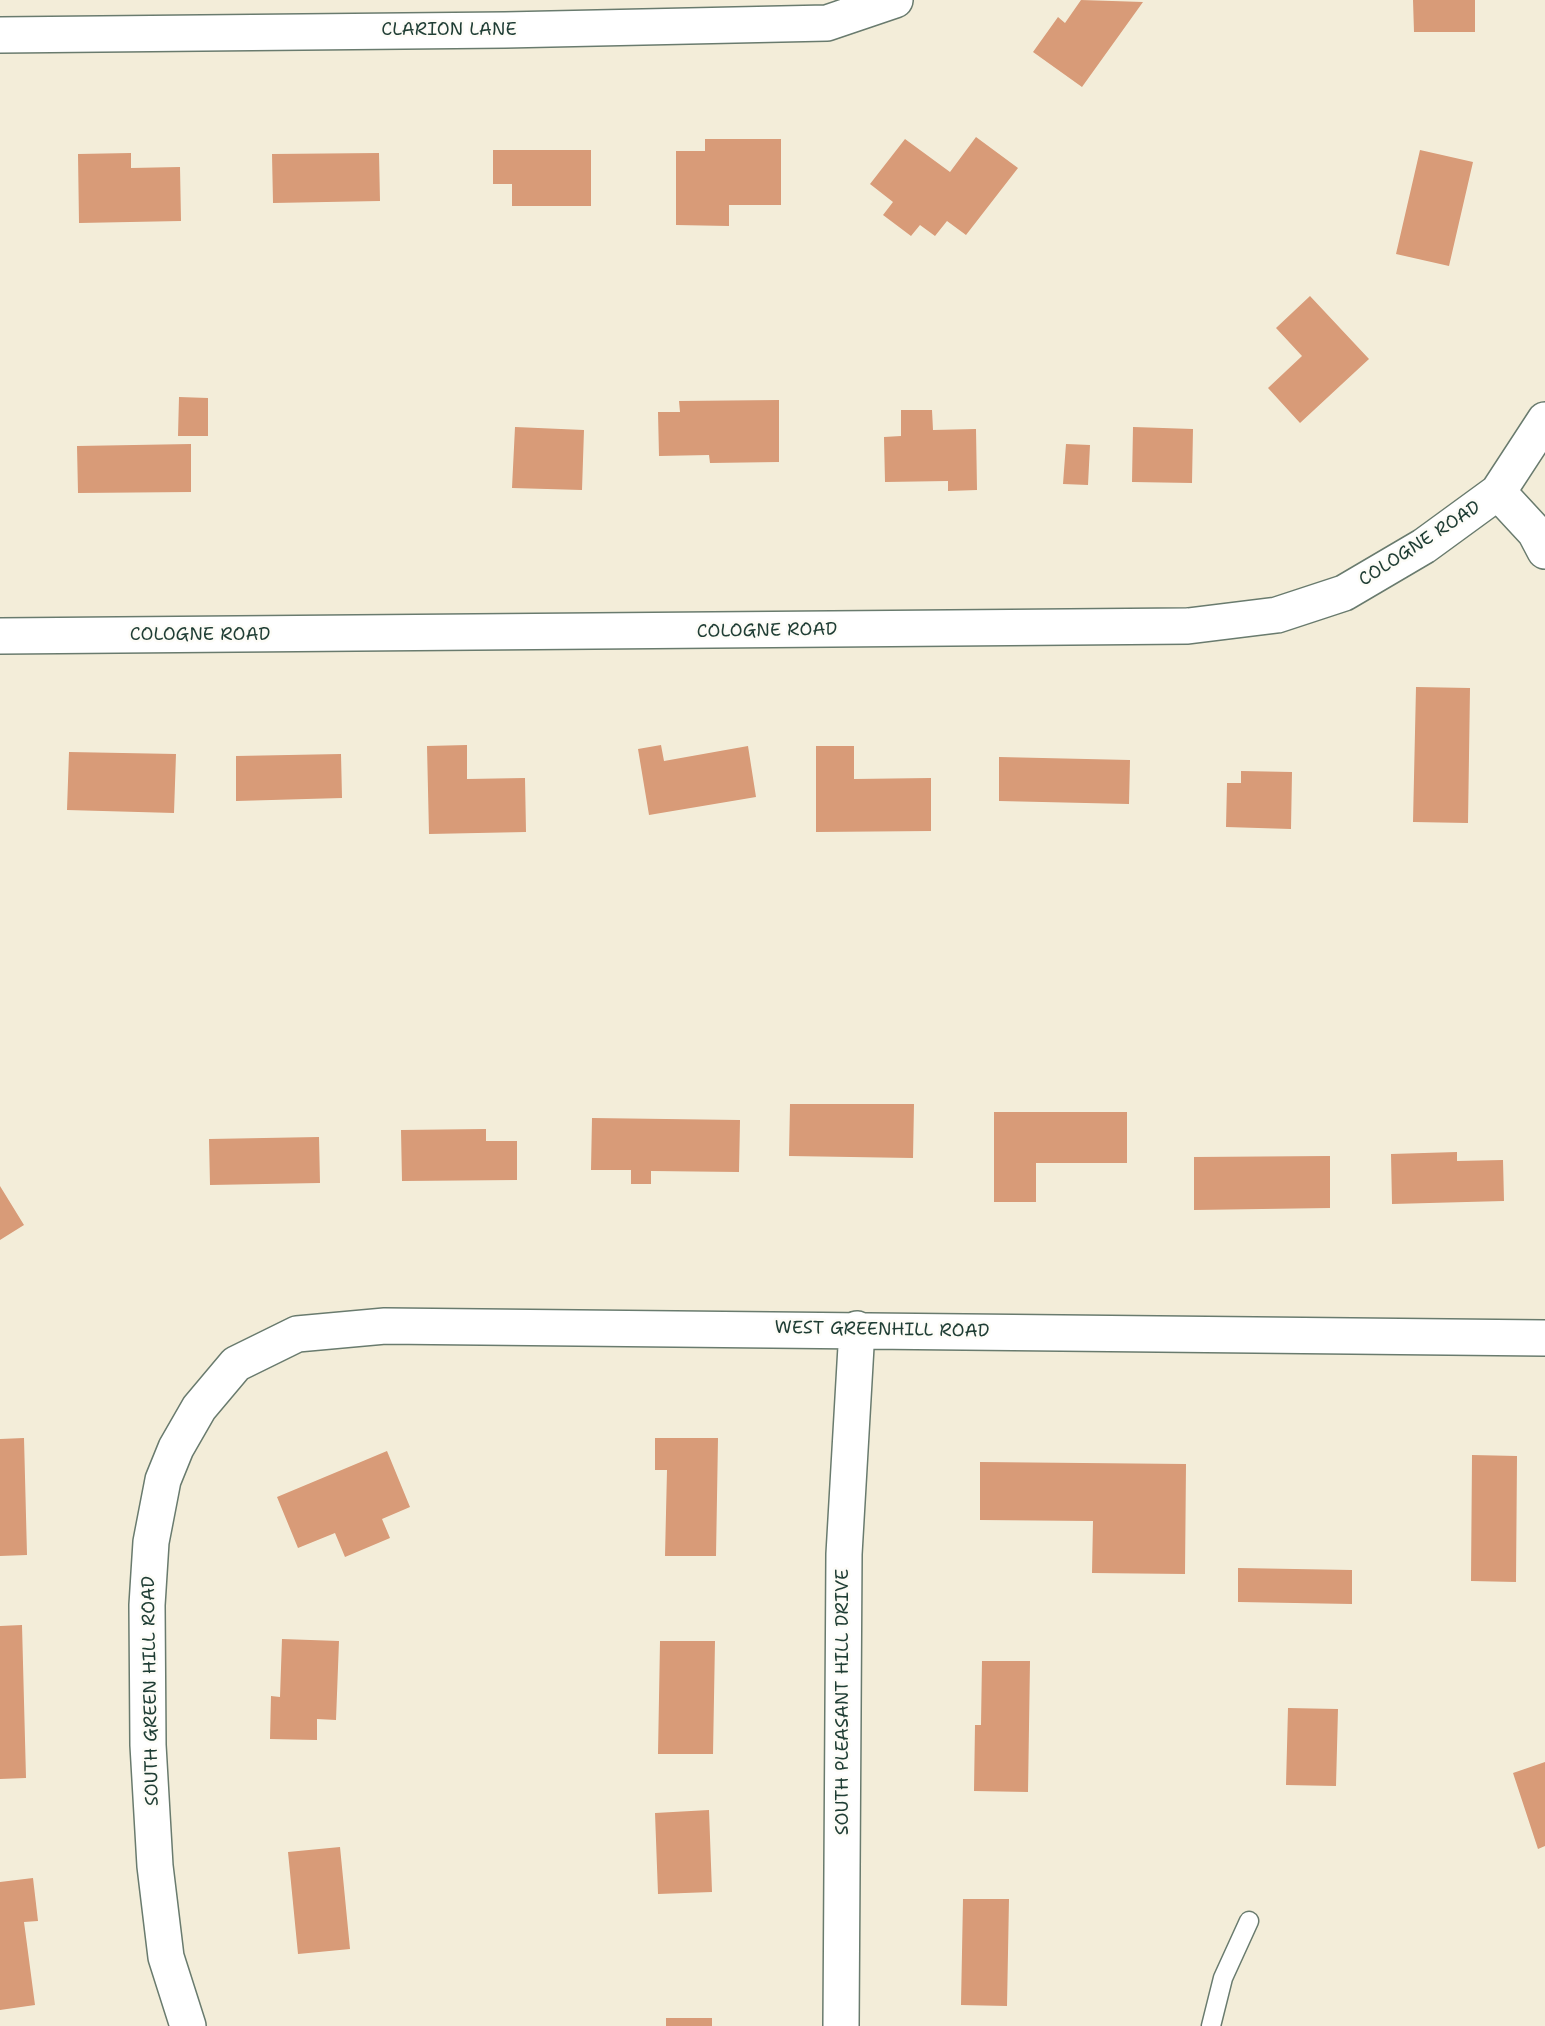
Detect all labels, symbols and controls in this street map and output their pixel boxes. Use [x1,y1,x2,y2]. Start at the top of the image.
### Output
street label: CLARION LANE [381,19,517,41]
street label: COLOGNE ROAD [1355,497,1485,591]
street label: COLOGNE ROAD [697,619,837,643]
street label: COLOGNE ROAD [130,624,270,646]
street label: WEST GREENHILL ROAD [774,1317,990,1343]
street label: SOUTH PLEASANT HILL DRIVE [832,1569,854,1835]
street label: SOUTH GREEN HILL ROAD [138,1576,164,1806]

